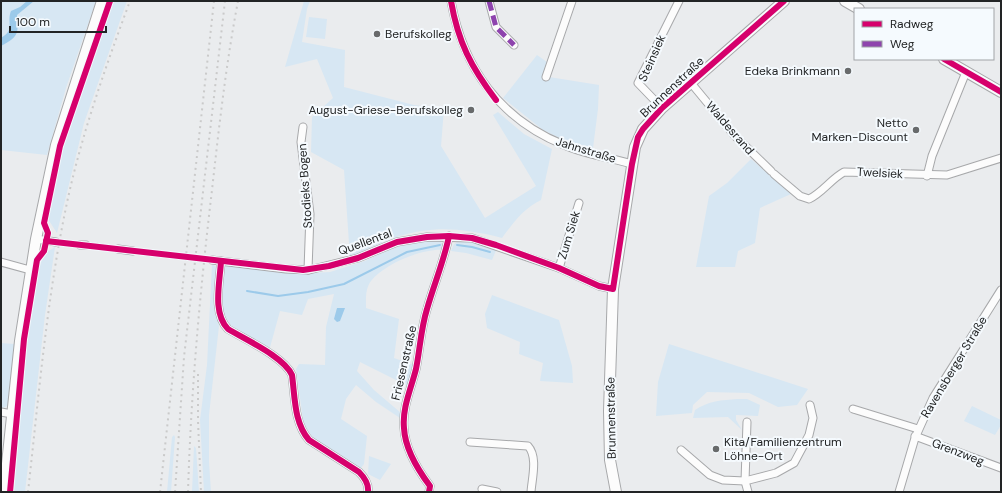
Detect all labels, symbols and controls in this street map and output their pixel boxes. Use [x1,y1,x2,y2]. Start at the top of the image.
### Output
scale bar [10,8,106,34]
legend [854,8,994,60]
text: 100 m [16,14,50,30]
text: Radweg [890,16,934,32]
place label: Berufskolleg [385,26,452,42]
marker: Berufskolleg [372,29,382,39]
street label: Steinsiek [635,32,669,84]
text: Weg [890,36,915,52]
street label: Brunnenstraße [637,53,708,121]
place label: Edeka Brinkmann [745,63,840,79]
marker: Edeka Brinkmann [843,66,853,76]
street label: Waldesrand [702,98,758,158]
place label: August-Griese-Berufskolleg [308,102,463,118]
marker: August-Griese-Berufskolleg [466,105,476,115]
place label: Netto Marken-Discount [812,115,908,145]
marker: Netto Marken-Discount [911,125,921,135]
street label: Jahnstraße [554,133,618,167]
street label: Stodieks Bogen [294,143,316,229]
street label: Twelsiek [856,164,904,182]
street label: Zum Siek [554,209,584,261]
street label: Quellental [336,225,394,259]
street label: Ravensberger Straße [917,313,991,421]
street label: Friesenstraße [388,324,420,402]
street label: Brunnenstraße [602,377,620,459]
place label: Kita/Familienzentrum Löhne-Ort [724,434,842,464]
street label: Grenzweg [929,435,987,469]
marker: Kita/Familienzentrum Löhne-Ort [711,444,721,454]

